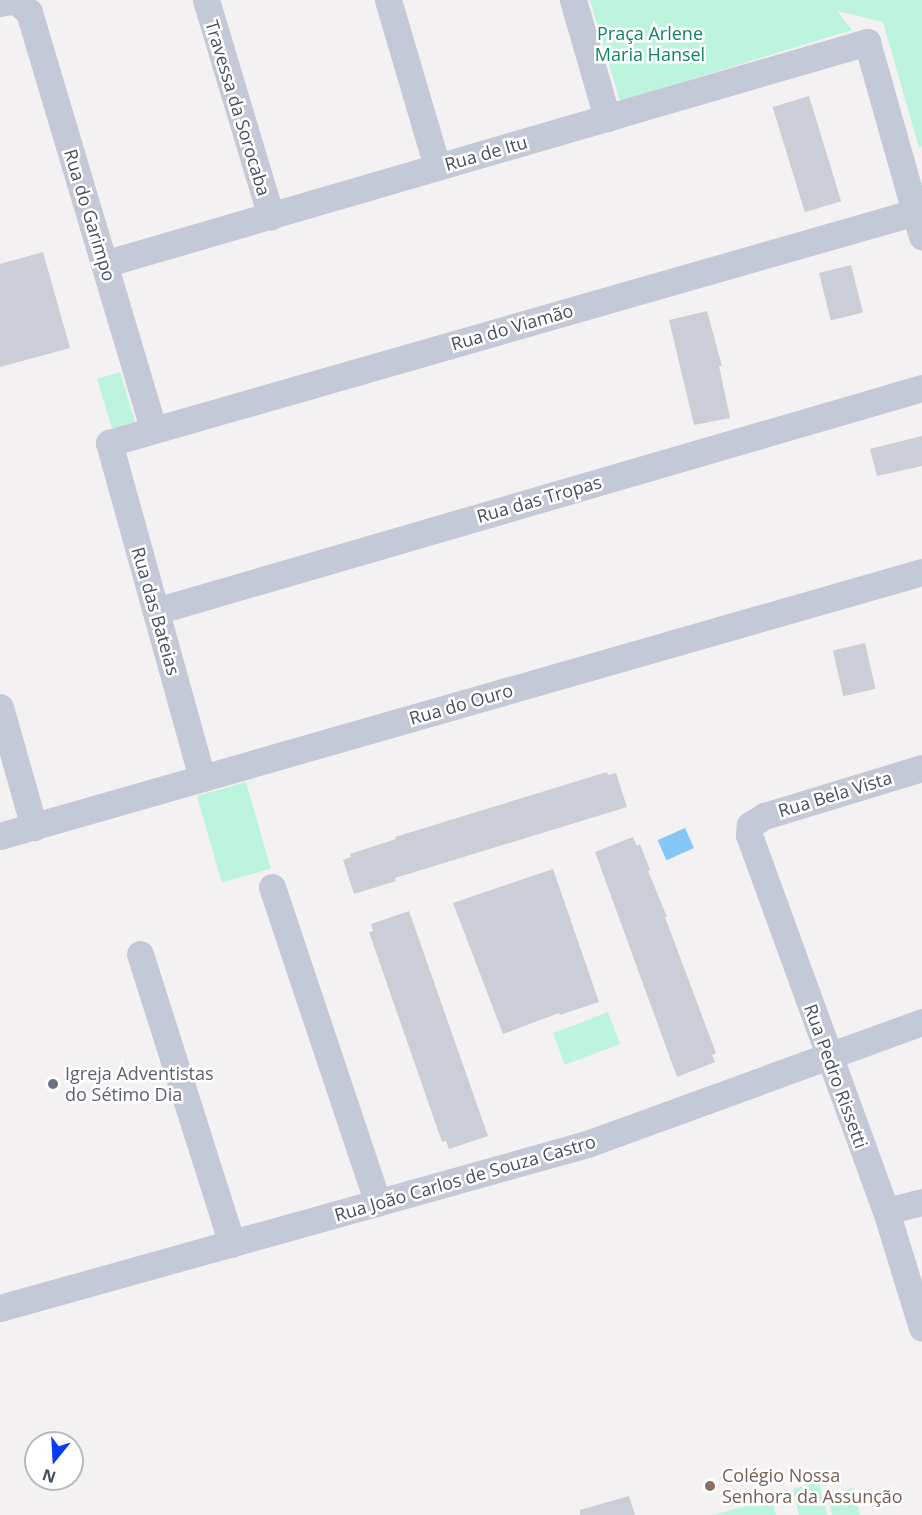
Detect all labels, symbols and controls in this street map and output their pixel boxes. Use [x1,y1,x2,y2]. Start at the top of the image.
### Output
street label: Travessa da Sorocaba [201,18,275,198]
park label: Praça Arlene Maria Hansel [595,23,705,66]
street label: Rua de Itu [442,131,530,175]
street label: Rua do Garimpo [60,146,120,284]
street label: Rua do Viamão [448,299,576,355]
street label: Rua das Tropas [474,471,604,527]
street label: Rua das Bateias [127,544,185,678]
street label: Rua do Ouro [407,679,515,729]
street label: Rua Bela Vista [775,766,895,822]
street label: Rua Pedro Rissetti [800,1001,872,1151]
place label: Igreja Adventistas do Sétimo Dia [65,1063,214,1106]
marker: Igreja Adventistas do Sétimo Dia [46,1077,60,1091]
street label: Rua João Carlos de Souza Castro [332,1130,598,1226]
north arrow [24,1431,84,1491]
text: N [39,1464,59,1489]
place label: Colégio Nossa Senhora da Assunção [722,1465,903,1508]
marker: Colégio Nossa Senhora da Assunção [703,1479,717,1493]

